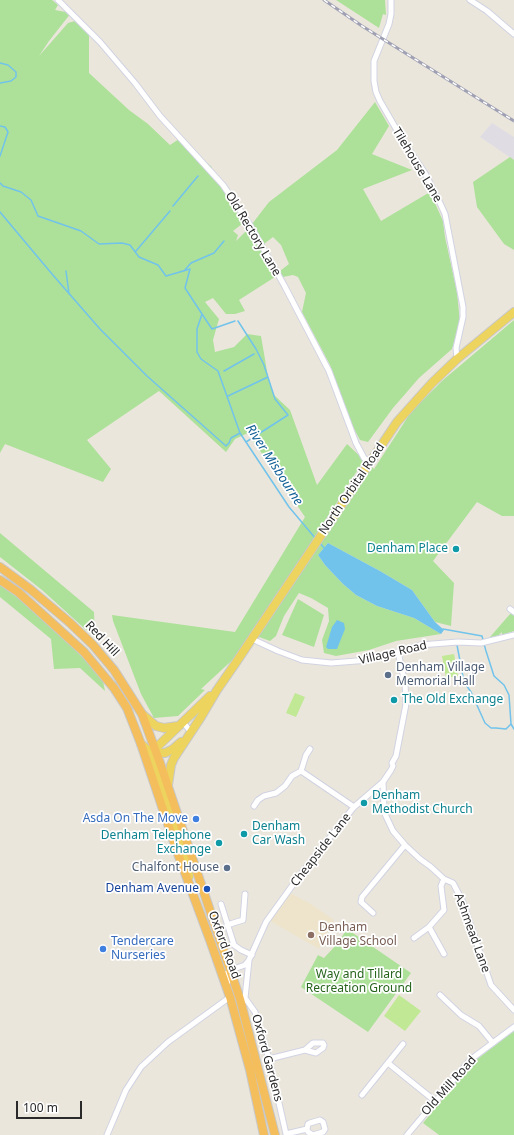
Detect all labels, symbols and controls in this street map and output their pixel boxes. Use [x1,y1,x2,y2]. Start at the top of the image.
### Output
street label: Tilehouse Lane [389,125,445,205]
street label: Old Rectory Lane [222,189,284,279]
water label: River Misbourne [242,422,306,508]
street label: North Orbital Road [316,441,388,537]
place label: Denham Place [367,542,448,556]
marker: Denham Place [451,544,461,554]
street label: Red Hill [82,618,122,660]
street label: Village Road [358,638,428,668]
place label: Denham Village Memorial Hall [396,661,485,689]
marker: Denham Village Memorial Hall [383,670,393,680]
place label: The Old Exchange [402,693,503,707]
marker: The Old Exchange [389,695,399,705]
place label: Denham Methodist Church [372,789,473,817]
marker: Denham Methodist Church [359,798,369,808]
street label: Cheapside Lane [288,810,354,890]
place label: Asda On The Move [83,812,188,826]
marker: Asda On The Move [191,814,201,824]
place label: Denham Car Wash [252,820,305,848]
place label: Denham Telephone Exchange [101,829,211,857]
marker: Denham Car Wash [239,829,249,839]
marker: Denham Telephone Exchange [214,838,224,848]
place label: Chalfont House [132,861,219,875]
marker: Chalfont House [222,863,232,873]
place label: Denham Avenue [105,882,199,896]
marker: Denham Avenue [202,884,212,894]
street label: Ashmead Lane [451,891,493,975]
street label: Oxford Road [205,909,243,981]
place label: Denham Village School [319,921,397,949]
marker: Denham Village School [306,930,316,940]
place label: Tendercare Nurseries [111,935,174,963]
marker: Tendercare Nurseries [98,944,108,954]
park label: Way and Tillard Recreation Ground [306,968,412,996]
street label: Oxford Gardens [248,1013,286,1103]
street label: Old Mill Road [419,1053,479,1119]
scale bar [18,1093,84,1119]
text: 100 m [23,1099,58,1116]

